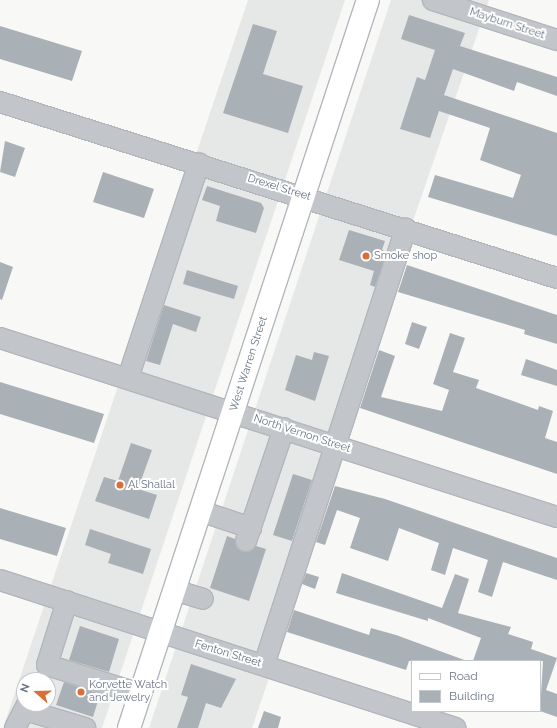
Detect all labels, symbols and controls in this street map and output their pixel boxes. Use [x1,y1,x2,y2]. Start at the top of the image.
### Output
street label: Mayburn Street [468,6,546,42]
street label: Drexel Street [246,172,312,204]
place label: Smoke shop [374,249,437,263]
marker: Smoke shop [361,251,371,261]
street label: West Warren Street [227,315,271,413]
street label: North Vernon Street [252,412,352,456]
place label: Al Shallal [128,478,175,492]
marker: Al Shallal [115,480,125,490]
street label: Fenton Street [193,638,263,670]
legend [411,660,541,712]
text: Road [449,669,478,683]
north arrow [16,672,56,712]
place label: Korvette Watch and Jewelry [89,679,168,705]
text: N [18,682,33,694]
marker: Korvette Watch and Jewelry [76,687,86,697]
text: Building [449,689,495,703]

